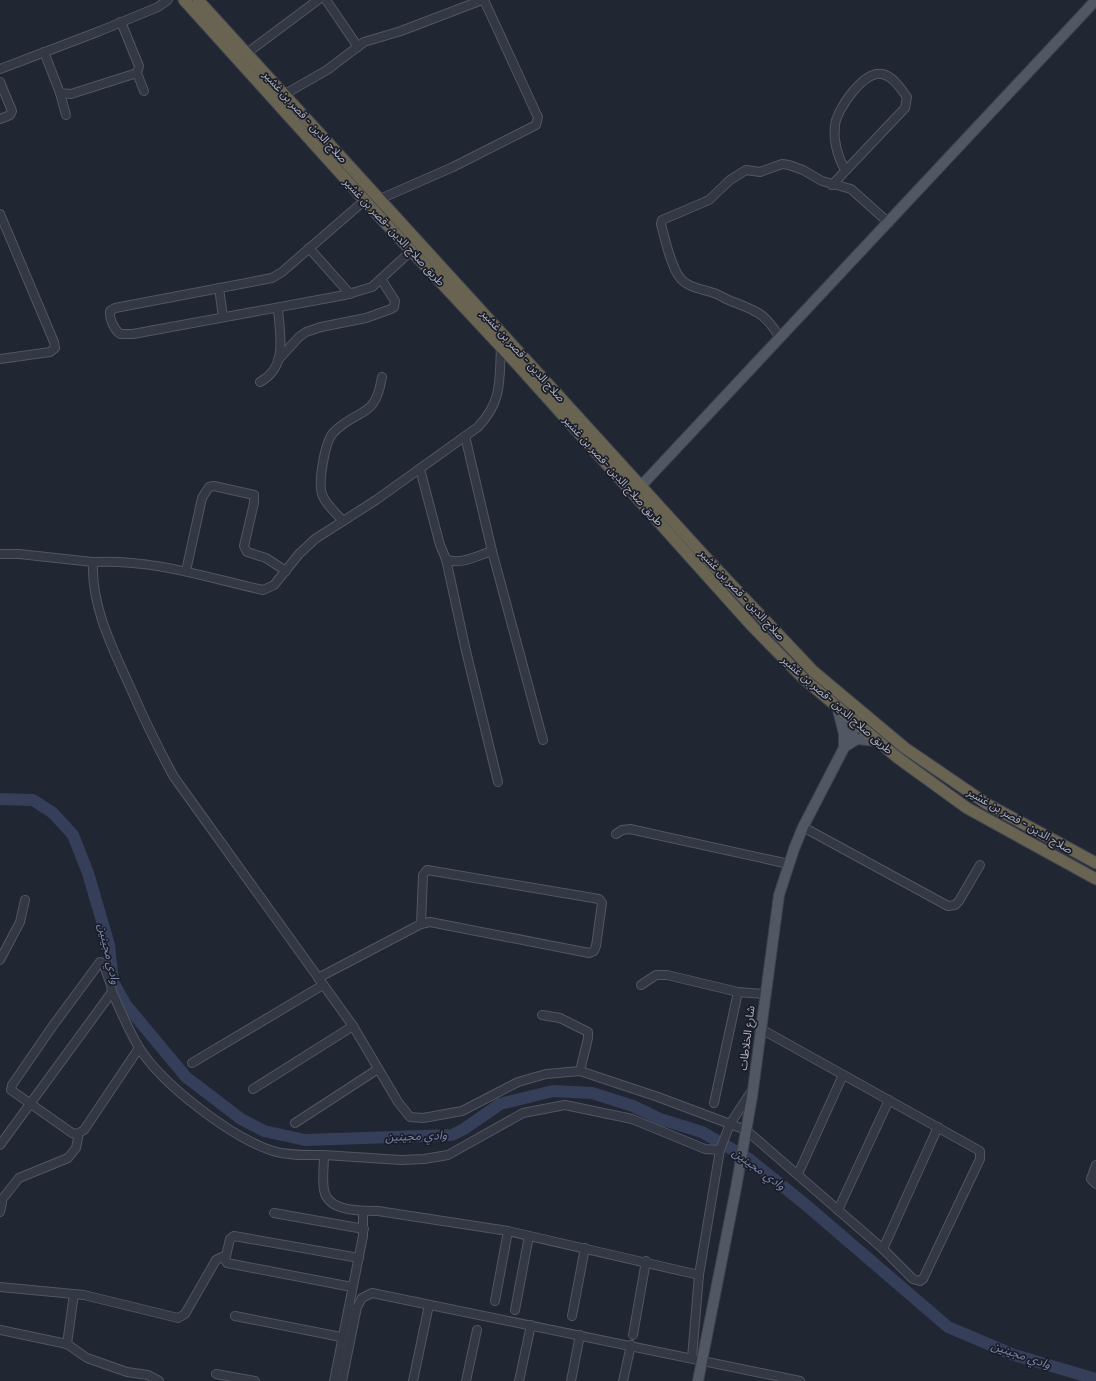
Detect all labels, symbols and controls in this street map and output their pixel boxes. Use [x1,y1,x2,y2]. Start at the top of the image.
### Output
street label: صلاح الدين - قصر بن غشير [259,68,350,166]
street label: طريق صلاح الدين -قصر بن غشير [339,175,447,289]
street label: صلاح الدين - قصر بن غشير [477,307,568,405]
street label: طريق صلاح الدين -قصر بن غشير [559,413,666,529]
street label: صلاح الدين - قصر بن غشير [695,546,787,644]
street label: طريق صلاح الدين -قصر بن غشير [777,653,895,758]
street label: صلاح الدين - قصر بن غشير [964,785,1075,857]
water label: وادي مجينين [92,922,123,987]
street label: شارع الخلاطات [737,1005,758,1071]
water label: وادي مجينين [385,1128,448,1147]
water label: وادي مجينين [728,1145,789,1195]
water label: وادي مجينين [989,1338,1053,1375]

